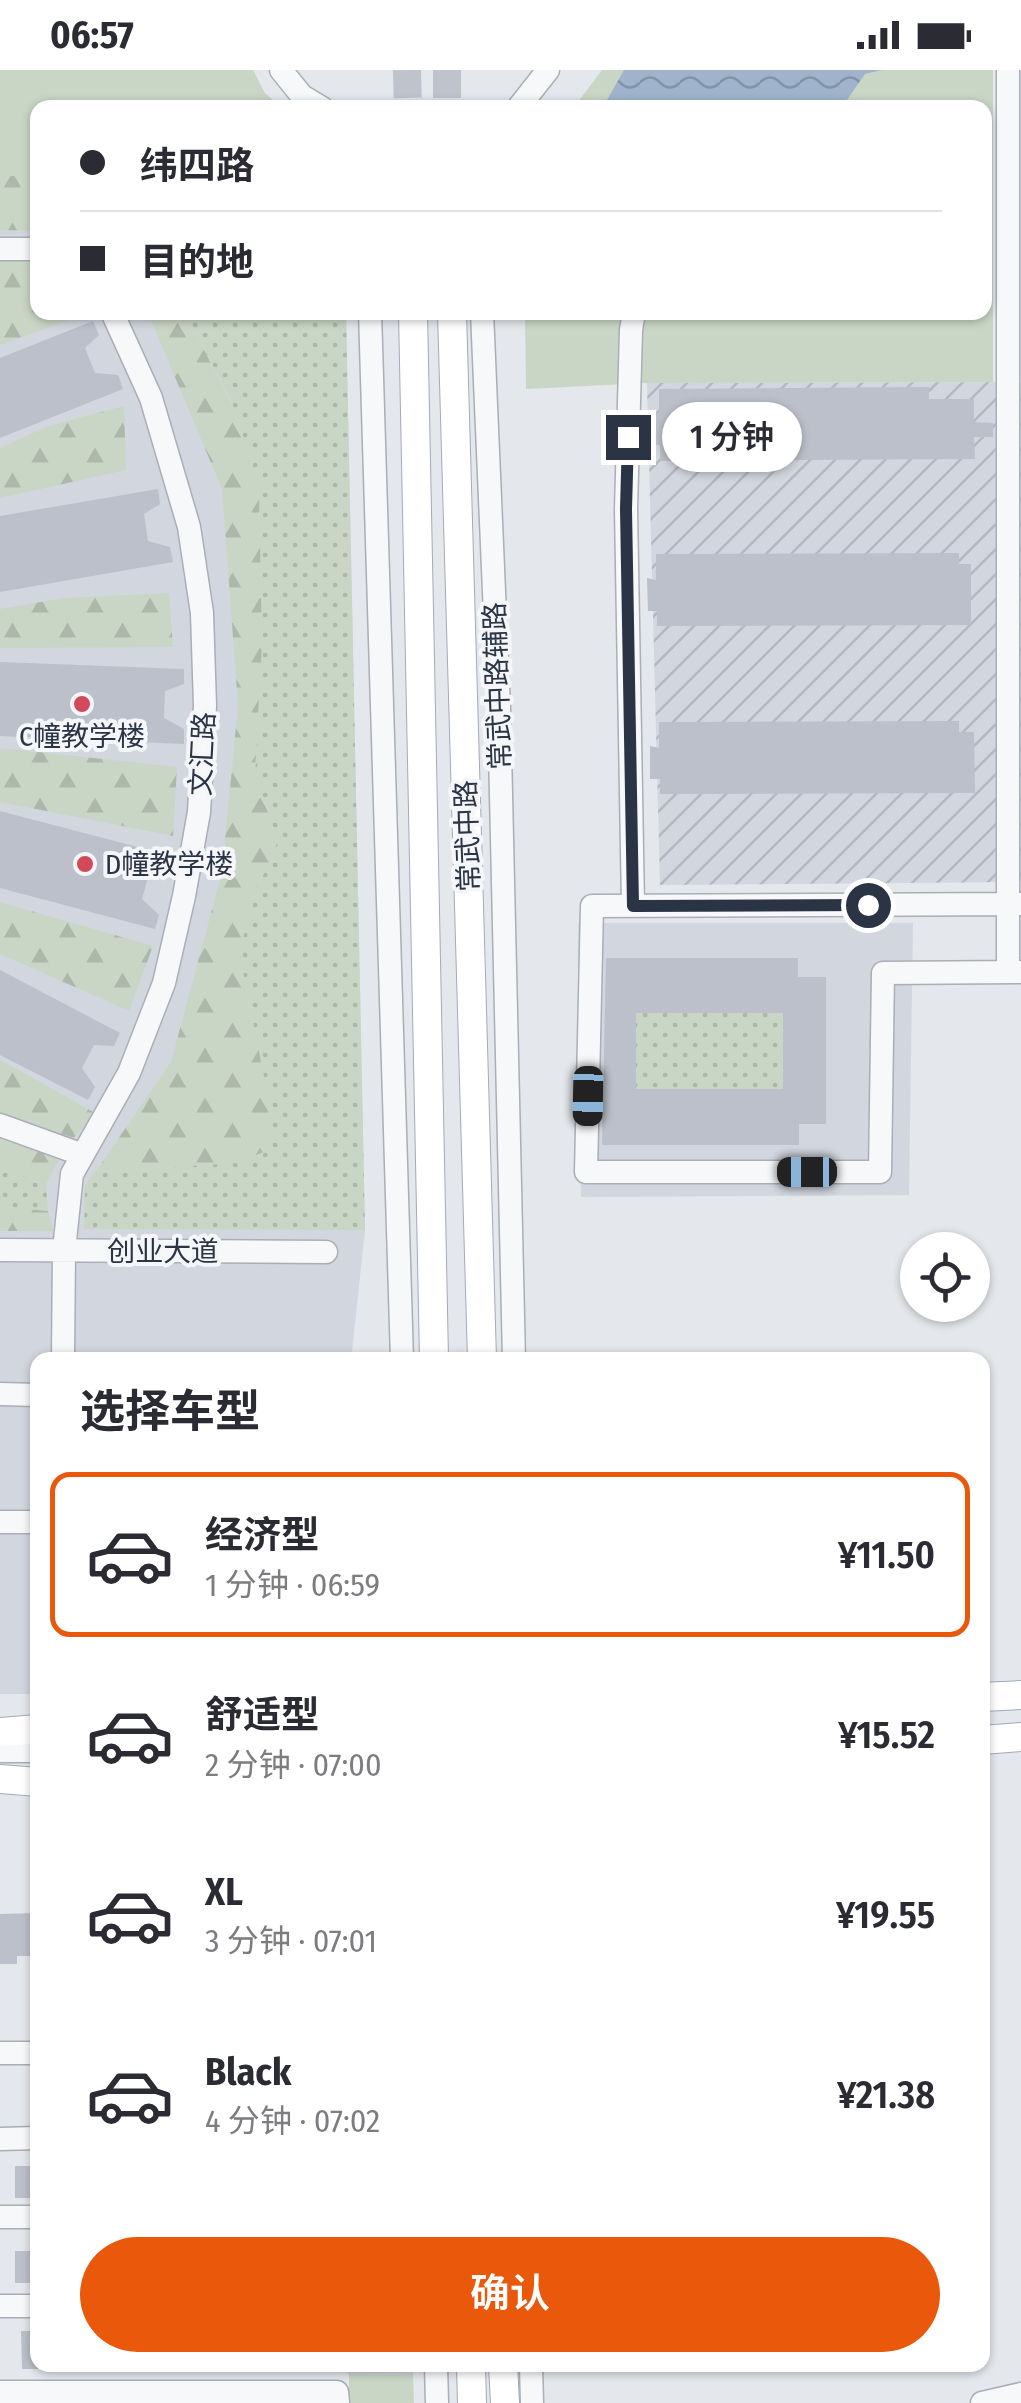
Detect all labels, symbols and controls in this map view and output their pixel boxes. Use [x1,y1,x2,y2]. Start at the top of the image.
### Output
text: 06:57 [50,12,134,58]
text: 纬四路 [140,143,254,189]
text: 目的地 [140,239,254,285]
callout: 1 分钟 [663,402,803,472]
route end [606,415,651,460]
text: 1 分钟 [690,418,774,456]
street label: 常武中路辅路 [478,601,517,771]
marker: C幢教学楼 [71,693,93,715]
street label: 文汇路 [184,711,221,797]
place label: C幢教学楼 [19,720,145,753]
street label: 常武中路 [449,779,486,893]
place label: D幢教学楼 [105,848,233,881]
marker: D幢教学楼 [74,853,96,875]
route start [846,883,891,928]
car [572,1066,604,1126]
car [777,1157,837,1187]
map controls [900,1232,990,1322]
button: locate [900,1232,990,1322]
street label: 创业大道 [107,1235,219,1268]
text: 选择车型 [80,1385,260,1439]
icon: car [85,1510,175,1600]
text: 经济型 [205,1512,319,1558]
text: ¥11.50 [838,1532,935,1578]
text: 1 分钟 · 06:59 [205,1566,380,1604]
icon: car [85,1690,175,1780]
text: 舒适型 [205,1692,319,1738]
text: ¥15.52 [838,1712,935,1758]
text: 2 分钟 · 07:00 [205,1746,382,1784]
text: XL [205,1869,243,1915]
icon: car [85,1870,175,1960]
text: ¥19.55 [836,1892,935,1938]
text: 3 分钟 · 07:01 [205,1922,377,1960]
text: Black [205,2049,291,2095]
icon: car [85,2050,175,2140]
text: ¥21.38 [837,2072,935,2118]
text: 4 分钟 · 07:02 [205,2102,380,2140]
button: 确认 [80,2237,940,2352]

